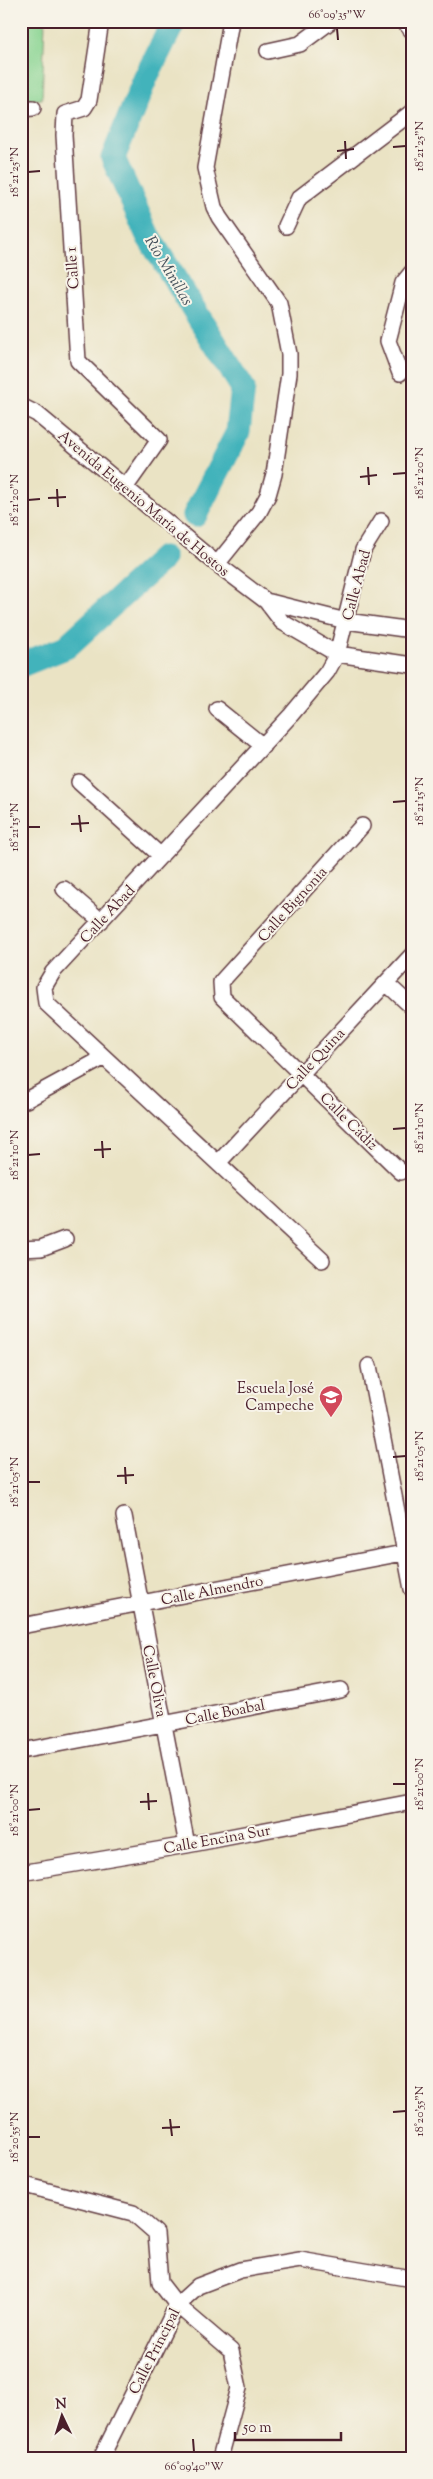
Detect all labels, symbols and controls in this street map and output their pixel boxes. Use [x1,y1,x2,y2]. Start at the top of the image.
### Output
text: 66°09'35"W [308,6,366,24]
text: 18°21'25"N [411,120,429,171]
text: 18°21'25"N [6,146,24,197]
water label: Río Minillas [138,232,198,310]
street label: Calle 1 [62,246,85,290]
street label: Avenida Eugenio María de Hostos [53,426,233,582]
text: 18°21'20"N [411,447,429,499]
text: 18°21'20"N [6,474,24,526]
street label: Calle Abad [338,547,377,623]
text: 18°21'15"N [411,776,429,825]
text: 18°21'15"N [6,802,24,851]
street label: Calle Bignonia [253,863,333,947]
street label: Calle Abad [76,881,141,949]
street label: Calle Quina [282,1024,351,1096]
street label: Calle Cádiz [314,1088,382,1156]
text: 18°21'10"N [411,1102,429,1153]
text: 18°21'10"N [6,1129,24,1180]
place label: Escuela José Campeche [237,1379,314,1417]
school or university icon: Escuela José Campeche [318,1384,344,1418]
text: 18°21'05"N [411,1430,429,1481]
text: 18°21'05"N [6,1456,24,1507]
street label: Calle Almendro [159,1571,265,1612]
street label: Calle Oliva [136,1643,171,1719]
street label: Calle Boabal [184,1695,267,1732]
text: 18°21'00"N [411,1757,429,1810]
text: 18°21'00"N [6,1783,24,1836]
street label: Calle Encina Sur [162,1821,273,1860]
text: 18°20'55"N [411,2085,429,2136]
text: 18°20'55"N [6,2111,24,2162]
street label: Calle Principal [125,2305,186,2399]
north arrow [38,2392,88,2442]
text: N [55,2395,68,2415]
scale bar [235,2409,342,2441]
text: 50 m [242,2418,272,2439]
text: 66°09'40"W [164,2458,224,2476]

